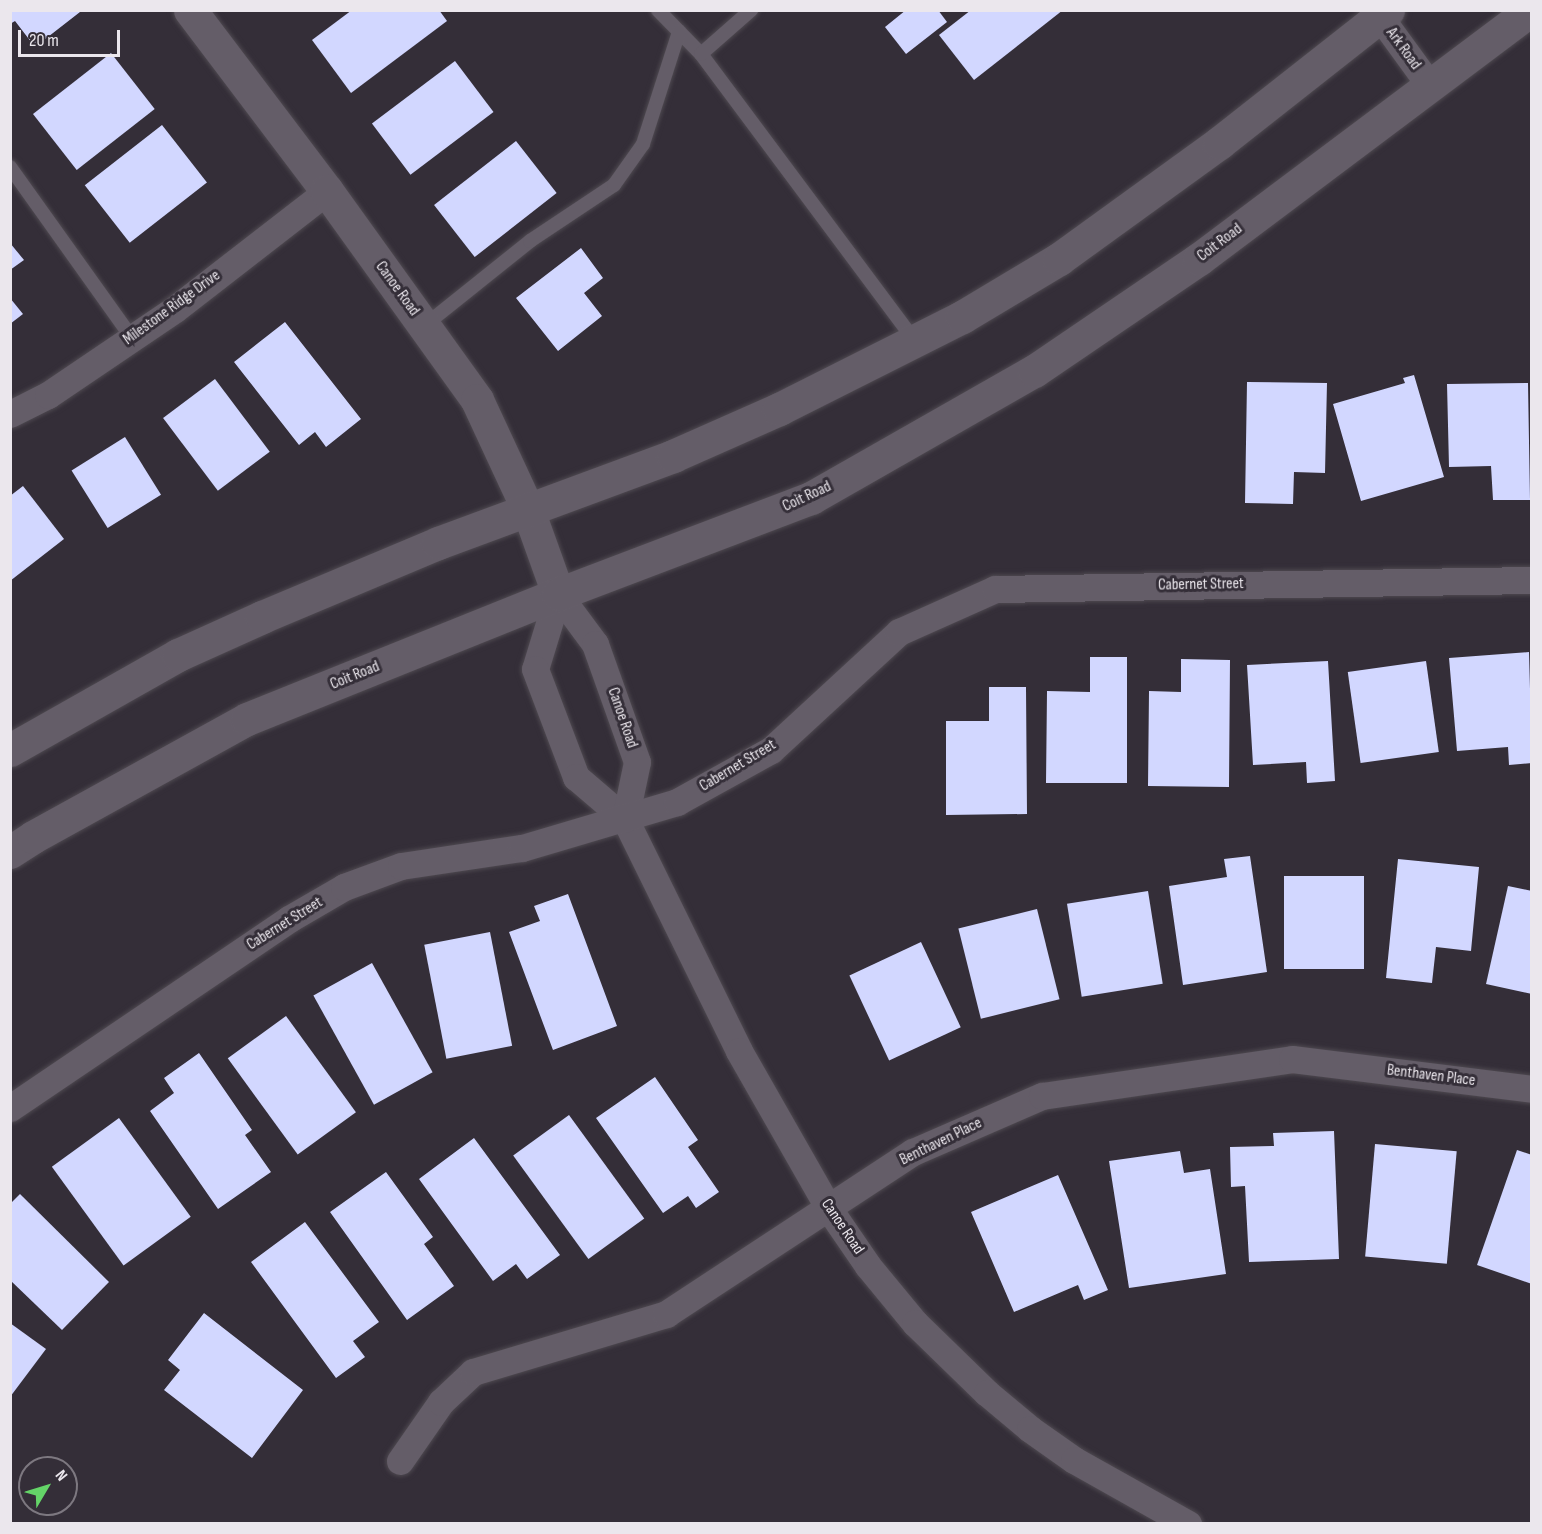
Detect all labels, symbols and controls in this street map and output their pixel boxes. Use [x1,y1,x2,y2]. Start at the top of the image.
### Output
scale bar [21,18,123,56]
street label: Ark Road [1381,24,1425,74]
text: 20 m [29,30,59,51]
street label: Coit Road [1194,220,1246,266]
street label: Canoe Road [371,258,423,320]
street label: Milestone Ridge Drive [120,266,224,350]
street label: Coit Road [780,477,834,517]
street label: Cabernet Street [1158,575,1244,595]
street label: Coit Road [328,657,382,695]
street label: Canoe Road [603,685,641,751]
street label: Cabernet Street [696,736,780,796]
street label: Cabernet Street [244,893,326,955]
street label: Benthaven Place [1386,1061,1476,1091]
street label: Benthaven Place [897,1114,985,1170]
street label: Canoe Road [816,1196,868,1258]
north arrow [18,1456,78,1516]
text: N [51,1467,71,1485]

